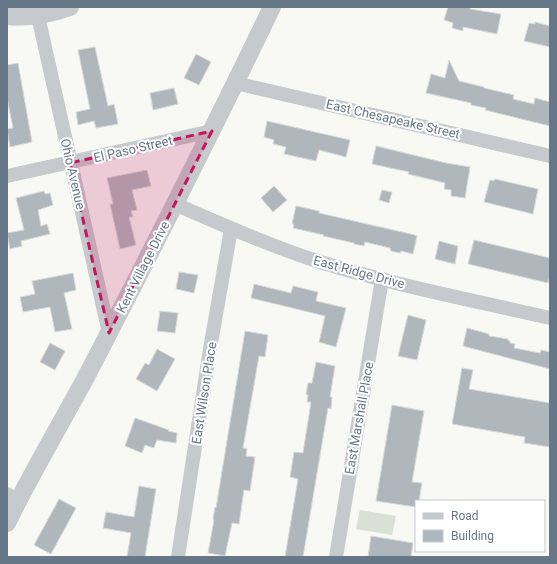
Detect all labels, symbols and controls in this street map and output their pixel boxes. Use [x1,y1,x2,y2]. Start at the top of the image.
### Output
street label: East Chesapeake Street [325,96,461,142]
street label: El Paso Street [92,133,174,165]
street label: Ohio Avenue [58,137,88,211]
street label: Kent Village Drive [113,219,173,315]
street label: East Ridge Drive [312,253,406,291]
street label: East Wilson Place [189,341,219,445]
street label: East Marshall Place [342,360,376,475]
legend [415,500,545,552]
text: Road [451,509,479,523]
text: Building [451,529,494,543]

